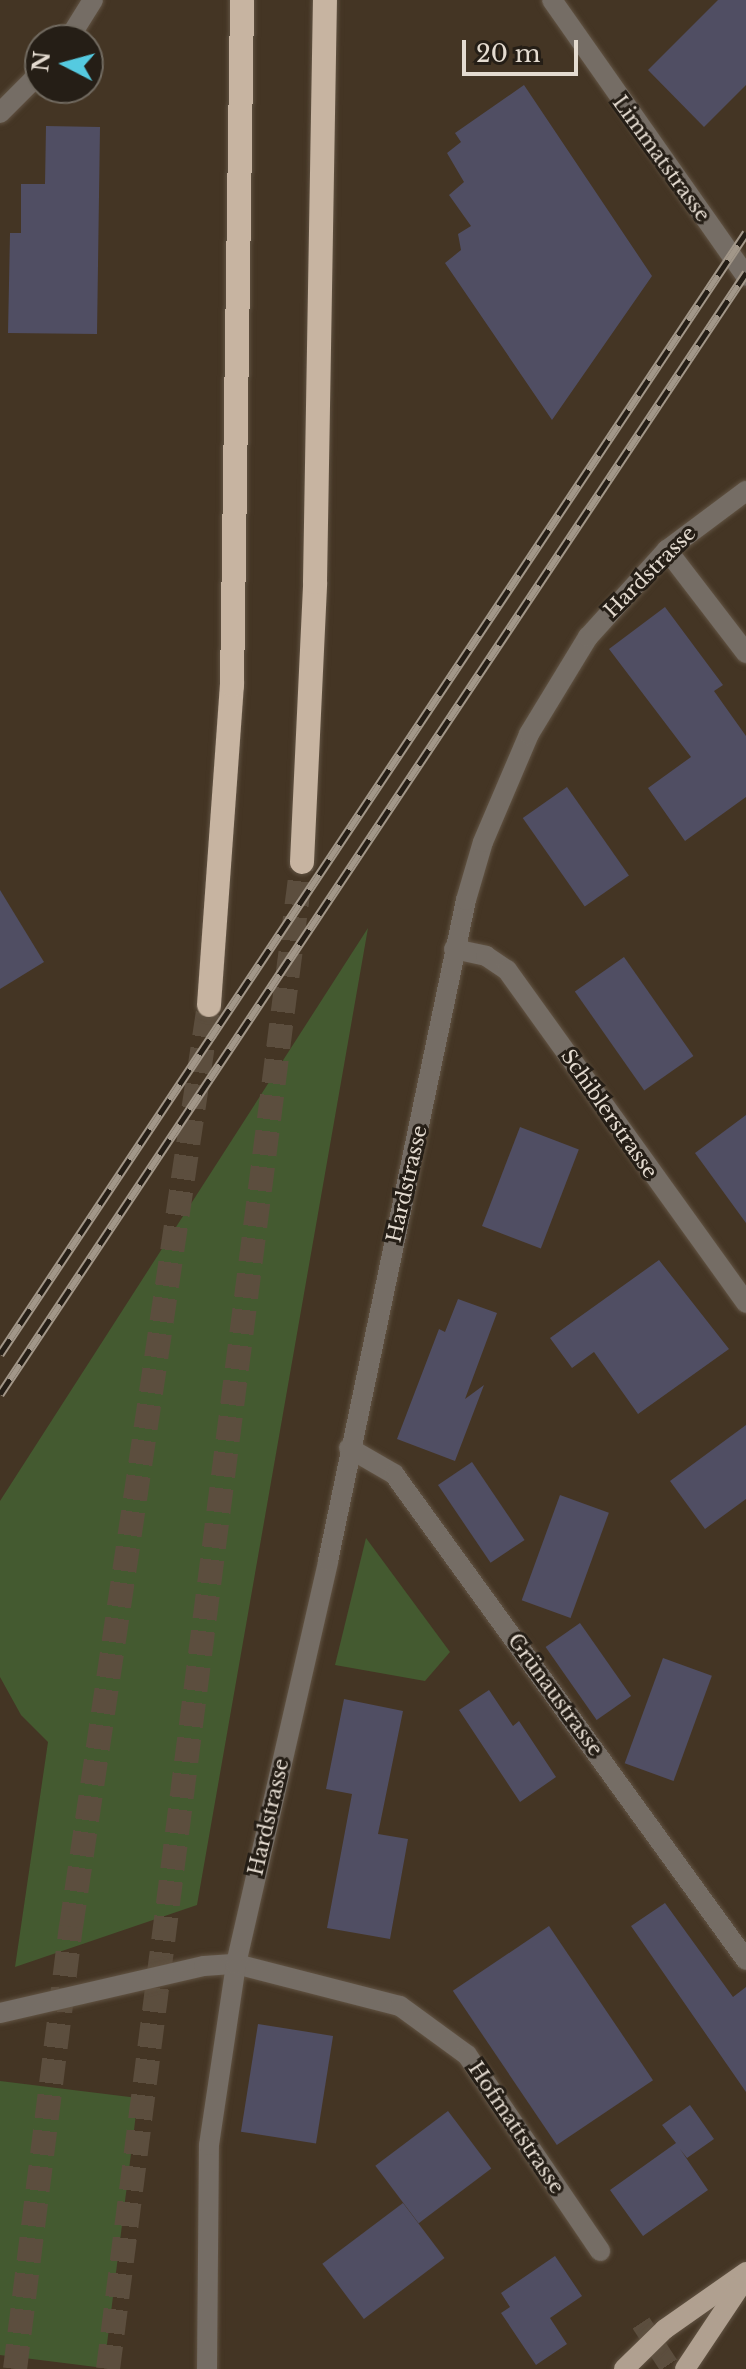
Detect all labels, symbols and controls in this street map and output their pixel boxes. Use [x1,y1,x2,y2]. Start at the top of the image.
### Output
north arrow [24,24,104,104]
scale bar [466,24,582,74]
text: 20 m [476,39,541,68]
text: N [27,50,56,73]
street label: Limmatstrasse [607,91,715,227]
street label: Hardstrasse [599,521,701,623]
street label: Schiblerstrasse [556,1045,662,1183]
street label: Hardstrasse [382,1123,432,1245]
street label: Grünaustrasse [503,1629,607,1761]
street label: Hardstrasse [244,1756,294,1878]
street label: Hofmattstrasse [463,2058,569,2198]

